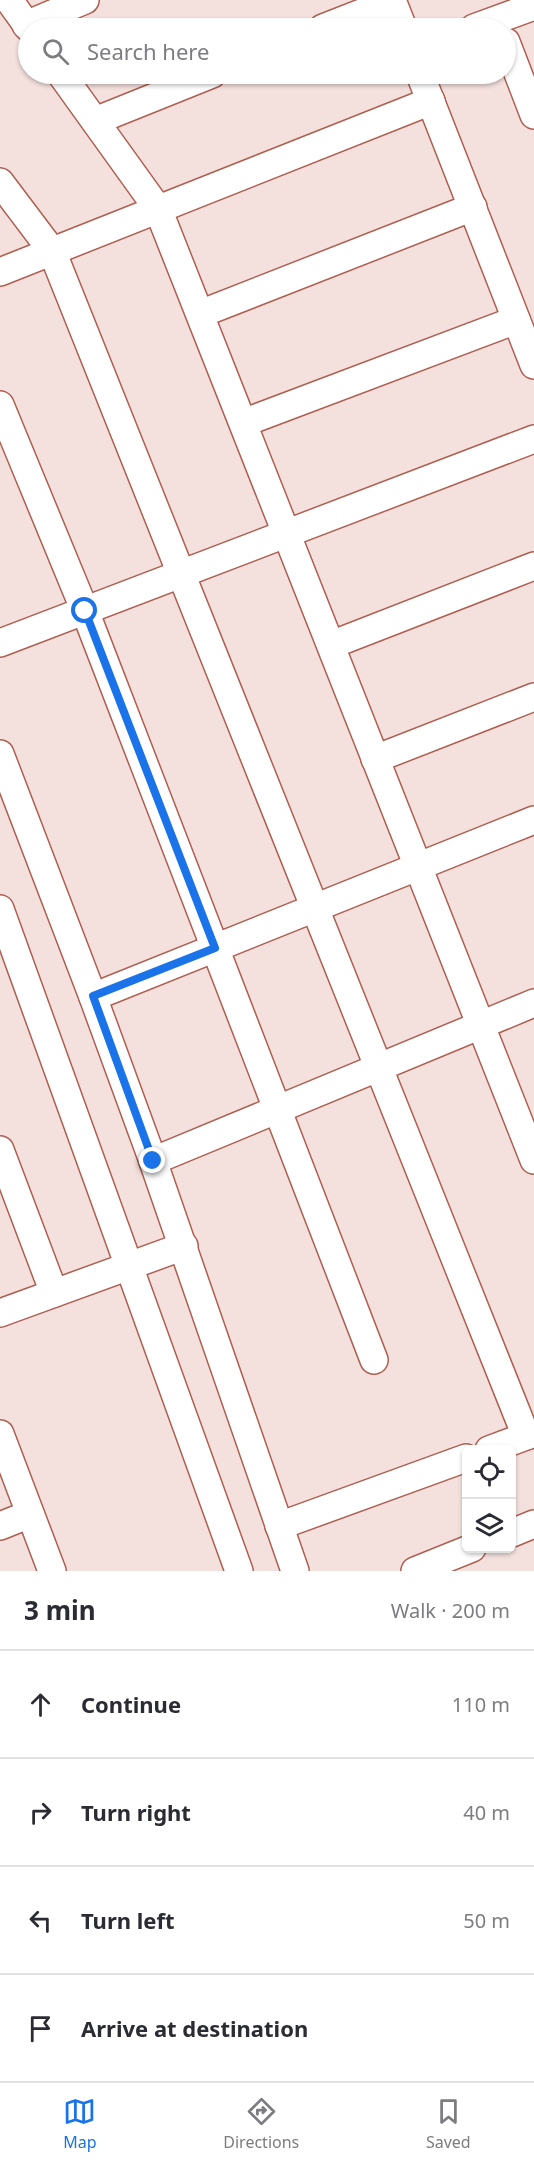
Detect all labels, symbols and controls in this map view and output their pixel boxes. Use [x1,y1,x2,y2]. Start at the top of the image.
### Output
search box [18,18,516,84]
icon: search [39,35,72,68]
text: Search here [87,36,209,66]
route start [71,597,97,623]
route end [139,1147,165,1173]
map controls [462,1445,516,1553]
button: locate [462,1445,516,1499]
button: layers [462,1499,516,1553]
text: 3 min [24,1592,96,1628]
text: Walk · 200 m [391,1597,510,1624]
icon: ahead [24,1688,57,1721]
text: Continue [81,1689,181,1719]
text: 110 m [452,1691,510,1718]
icon: right [24,1796,57,1829]
text: Turn right [81,1797,191,1827]
text: 40 m [463,1799,510,1826]
icon: left [24,1904,57,1937]
text: Turn left [81,1905,175,1935]
text: 50 m [463,1907,510,1934]
icon: arrive [24,2012,57,2045]
text: Arrive at destination [81,2013,308,2043]
tab: Map [63,2095,97,2153]
tab: Directions [223,2095,299,2153]
tab: Saved [426,2095,471,2153]

